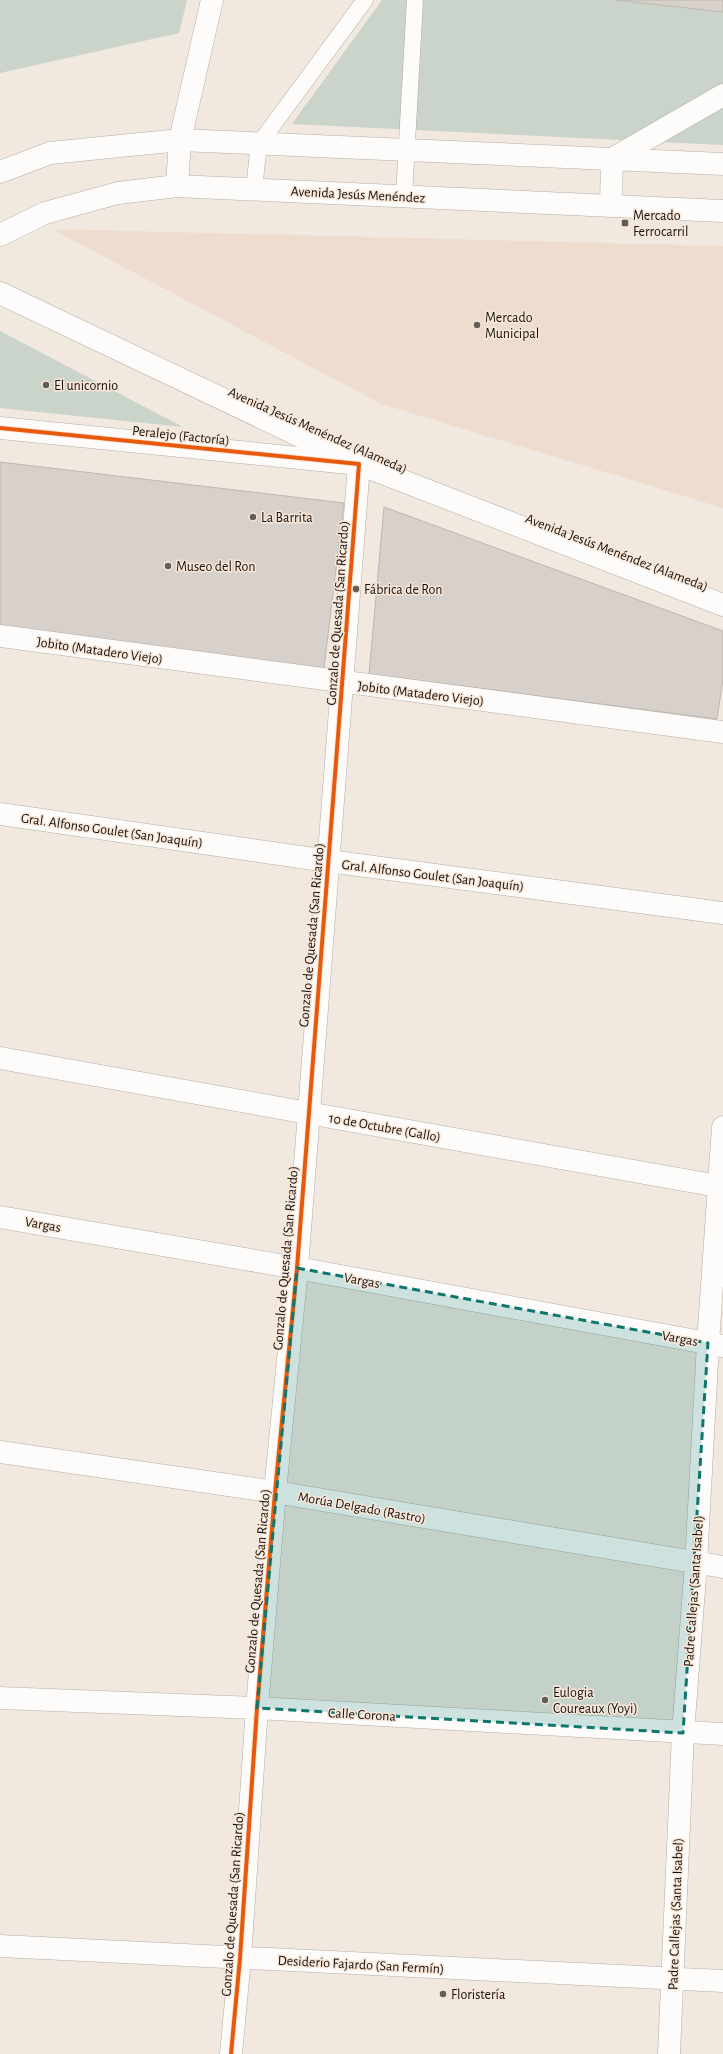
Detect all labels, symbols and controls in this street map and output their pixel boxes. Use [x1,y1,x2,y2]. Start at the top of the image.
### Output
street label: Avenida Jesús Menéndez [290,184,426,206]
place label: Mercado Ferrocarril [633,209,688,239]
marker: Mercado Ferrocarril [620,218,630,228]
place label: Mercado Municipal [485,311,539,341]
marker: Mercado Municipal [472,320,482,330]
place label: El unicornio [54,379,118,393]
marker: El unicornio [41,380,51,390]
street label: Avenida Jesús Menéndez (Alameda) [226,385,409,477]
street label: Peralejo (Factoría) [131,424,230,448]
place label: La Barrita [261,511,313,525]
marker: La Barrita [248,512,258,522]
street label: Avenida Jesús Menéndez (Alameda) [523,512,710,594]
street label: Gonzalo de Quesada (San Ricardo) [325,520,351,706]
place label: Museo del Ron [176,560,255,574]
marker: Museo del Ron [163,561,173,571]
place label: Fábrica de Ron [364,583,442,597]
marker: Fábrica de Ron [351,584,361,594]
street label: Jobito (Matadero Viejo) [36,635,164,667]
street label: Jobito (Matadero Viejo) [357,679,485,709]
street label: Gral. Alfonso Goulet (San Joaquín) [20,811,204,851]
street label: Gonzalo de Quesada (San Ricardo) [297,842,327,1028]
street label: Gral. Alfonso Goulet (San Joaquín) [341,858,525,894]
street label: 10 de Octubre (Gallo) [328,1111,442,1145]
street label: Gonzalo de Quesada (San Ricardo) [271,1165,301,1351]
street label: Vargas [24,1215,62,1235]
street label: Vargas [343,1271,381,1291]
street label: Vargas [661,1329,699,1349]
street label: Gonzalo de Quesada (San Ricardo) [243,1488,273,1674]
street label: Morúa Delgado (Rastro) [297,1490,427,1526]
street label: Padre Callejas (Santa Isabel) [682,1515,706,1668]
place label: Eulogia Coureaux (Yoyi) [553,1686,638,1716]
marker: Eulogia Coureaux (Yoyi) [540,1695,550,1705]
street label: Calle Corona [328,1706,397,1724]
street label: Gonzalo de Quesada (San Ricardo) [220,1811,246,1997]
street label: Padre Callejas (Santa Isabel) [666,1838,686,1990]
street label: Desiderio Fajardo (San Fermín) [277,1954,445,1976]
place label: Floristería [451,1988,506,2002]
marker: Floristería [438,1989,448,1999]

